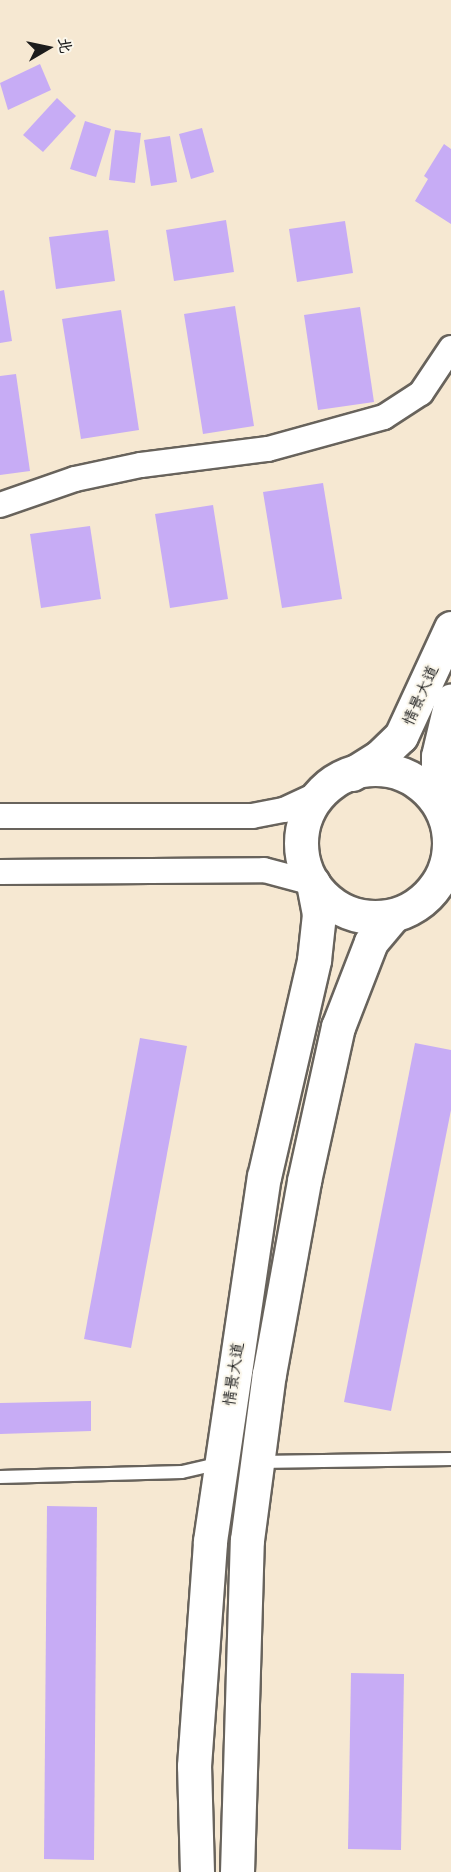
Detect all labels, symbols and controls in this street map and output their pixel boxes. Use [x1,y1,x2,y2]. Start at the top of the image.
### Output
north arrow [18,18,78,78]
text: 北 [55,36,77,55]
street label: 情景大道 [398,662,442,728]
street label: 情景大道 [219,1341,247,1407]

